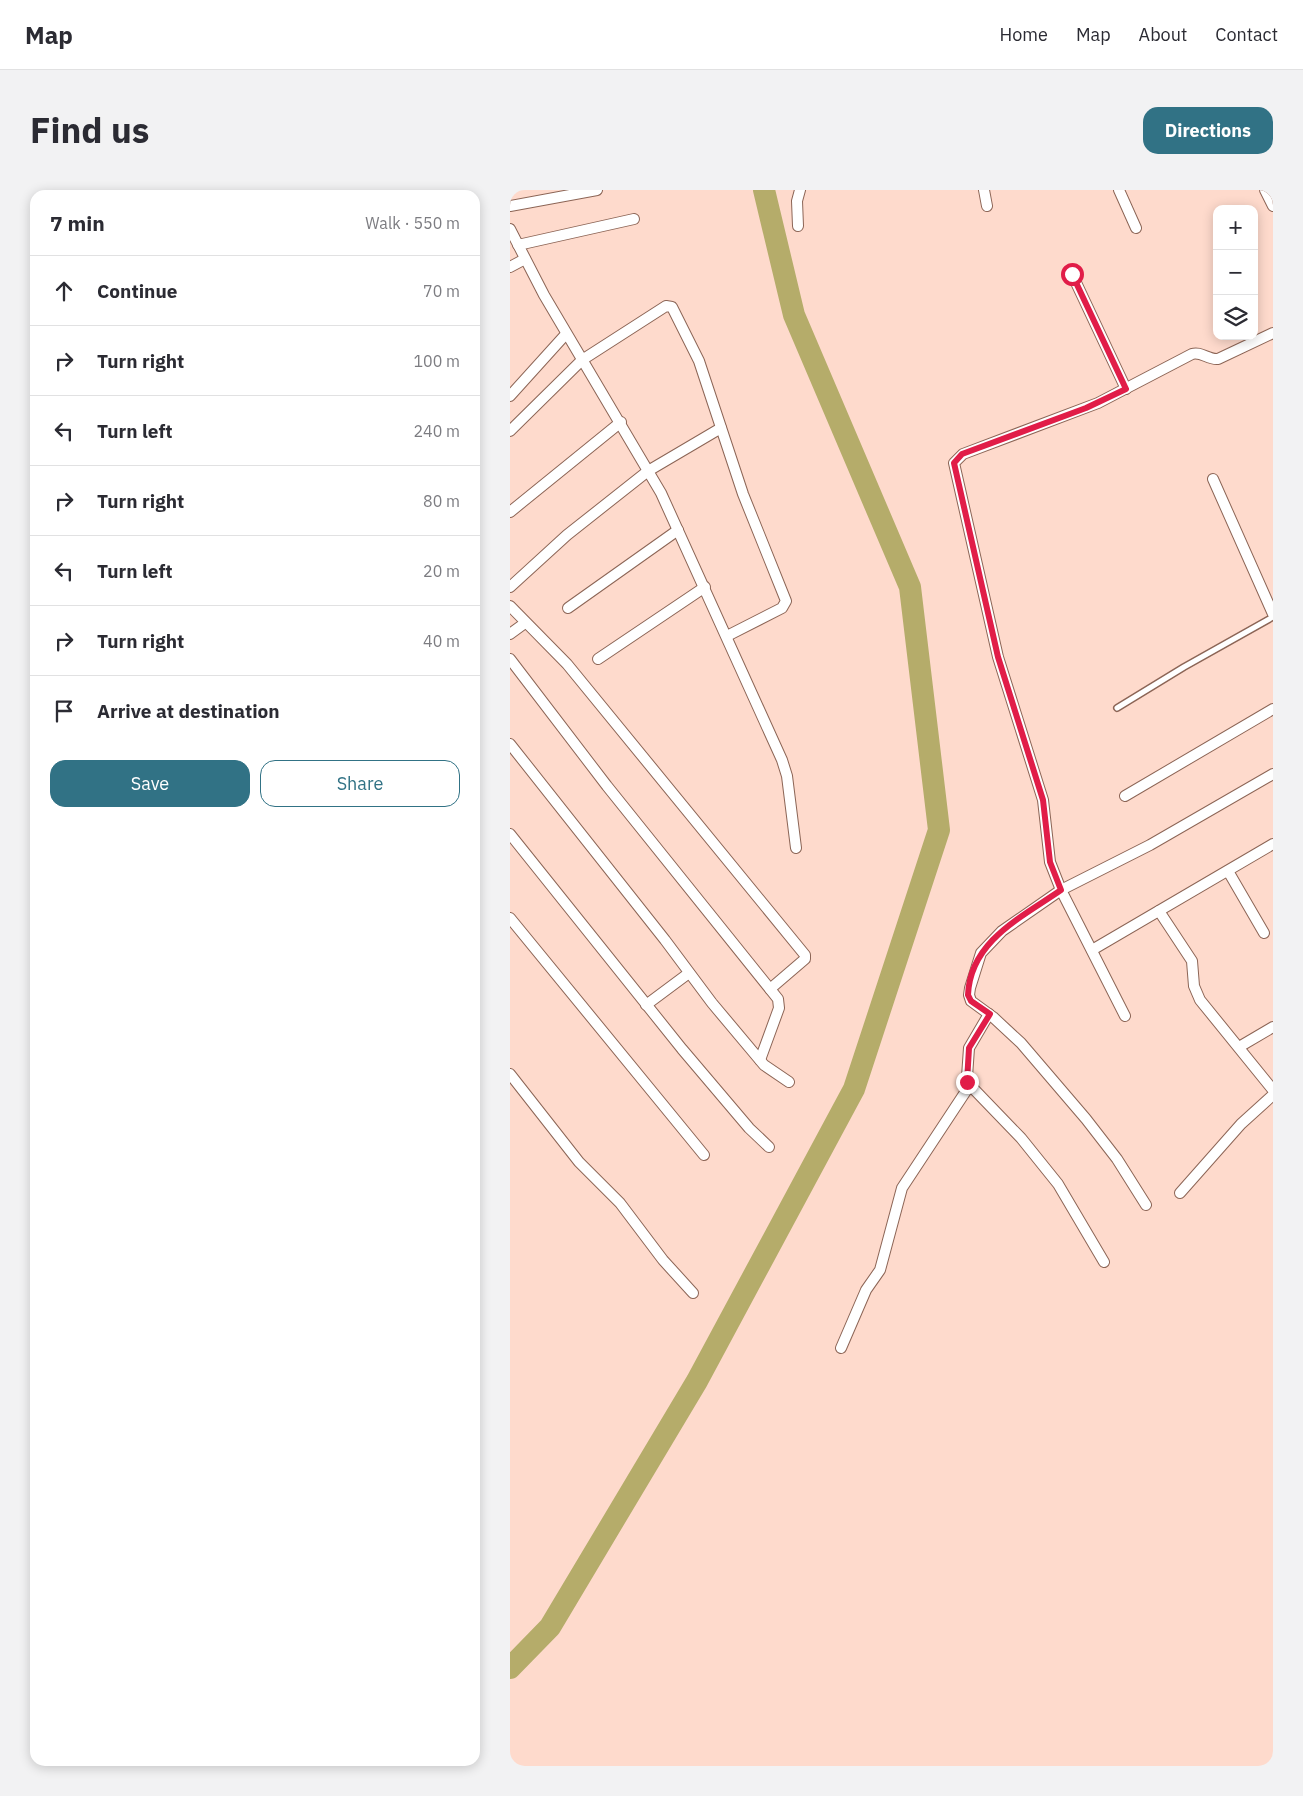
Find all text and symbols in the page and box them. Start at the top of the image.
text: Map [25,19,73,51]
text: Home [1000,23,1048,46]
text: Map [1076,23,1111,46]
text: About [1139,23,1187,46]
text: Contact [1215,23,1278,46]
text: Find us [30,107,149,153]
button: Directions [1143,107,1273,154]
map controls [1213,205,1258,340]
button: + [1213,205,1258,250]
text: 7 min [50,209,105,237]
text: Walk · 550 m [365,213,460,233]
button: − [1213,250,1258,295]
route start [1061,263,1084,286]
icon: ahead [50,277,78,305]
text: Continue [97,279,177,303]
text: 70 m [423,281,460,301]
button: layers [1213,295,1258,340]
icon: right [50,347,78,375]
text: Turn right [97,349,184,373]
text: 100 m [413,351,460,371]
icon: left [50,417,78,445]
text: Turn left [97,419,173,443]
text: 240 m [413,421,460,441]
icon: right [50,487,78,515]
text: Turn right [97,489,184,513]
text: 80 m [423,491,460,511]
icon: left [50,557,78,585]
text: Turn left [97,559,173,583]
text: 20 m [423,561,460,581]
icon: right [50,627,78,655]
text: Turn right [97,629,184,653]
text: 40 m [423,631,460,651]
icon: arrive [50,697,78,725]
text: Arrive at destination [97,699,280,723]
button: Save [50,760,250,807]
button: Share [260,760,460,807]
route end [956,1071,979,1094]

